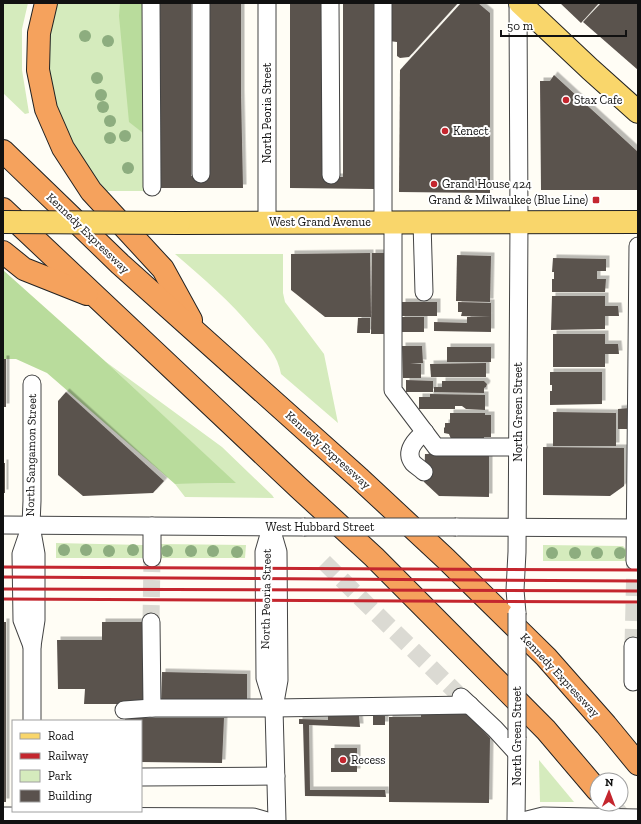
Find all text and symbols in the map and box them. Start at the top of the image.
scale bar [501,12,626,38]
text: 50 m [507,19,534,33]
street label: North Peoria Street [260,62,274,163]
place label: Stax Cafe [574,93,623,107]
marker: Stax Cafe [561,95,571,105]
place label: Kenect [453,124,489,138]
marker: Kenect [440,126,450,136]
place label: Grand House 424 [442,177,532,191]
marker: Grand House 424 [429,179,439,189]
street label: Kennedy Expressway [44,190,133,277]
place label: Grand & Milwaukee (Blue Line) [428,193,588,207]
marker: Grand & Milwaukee (Blue Line) [591,195,601,205]
street label: West Grand Avenue [269,215,371,229]
street label: North Green Street [511,362,525,462]
street label: North Sangamon Street [23,393,39,516]
street label: Kennedy Expressway [283,408,374,492]
street label: West Hubbard Street [266,520,375,534]
street label: North Peoria Street [258,548,274,649]
street label: Kennedy Expressway [518,630,603,720]
street label: North Green Street [510,686,524,786]
legend [12,720,142,812]
text: Road [48,729,74,743]
text: Railway [48,749,89,763]
place label: Recess [351,753,386,767]
marker: Recess [338,755,348,765]
text: Park [48,769,73,783]
north arrow [589,772,629,812]
text: N [605,776,614,789]
text: Building [48,789,92,803]

